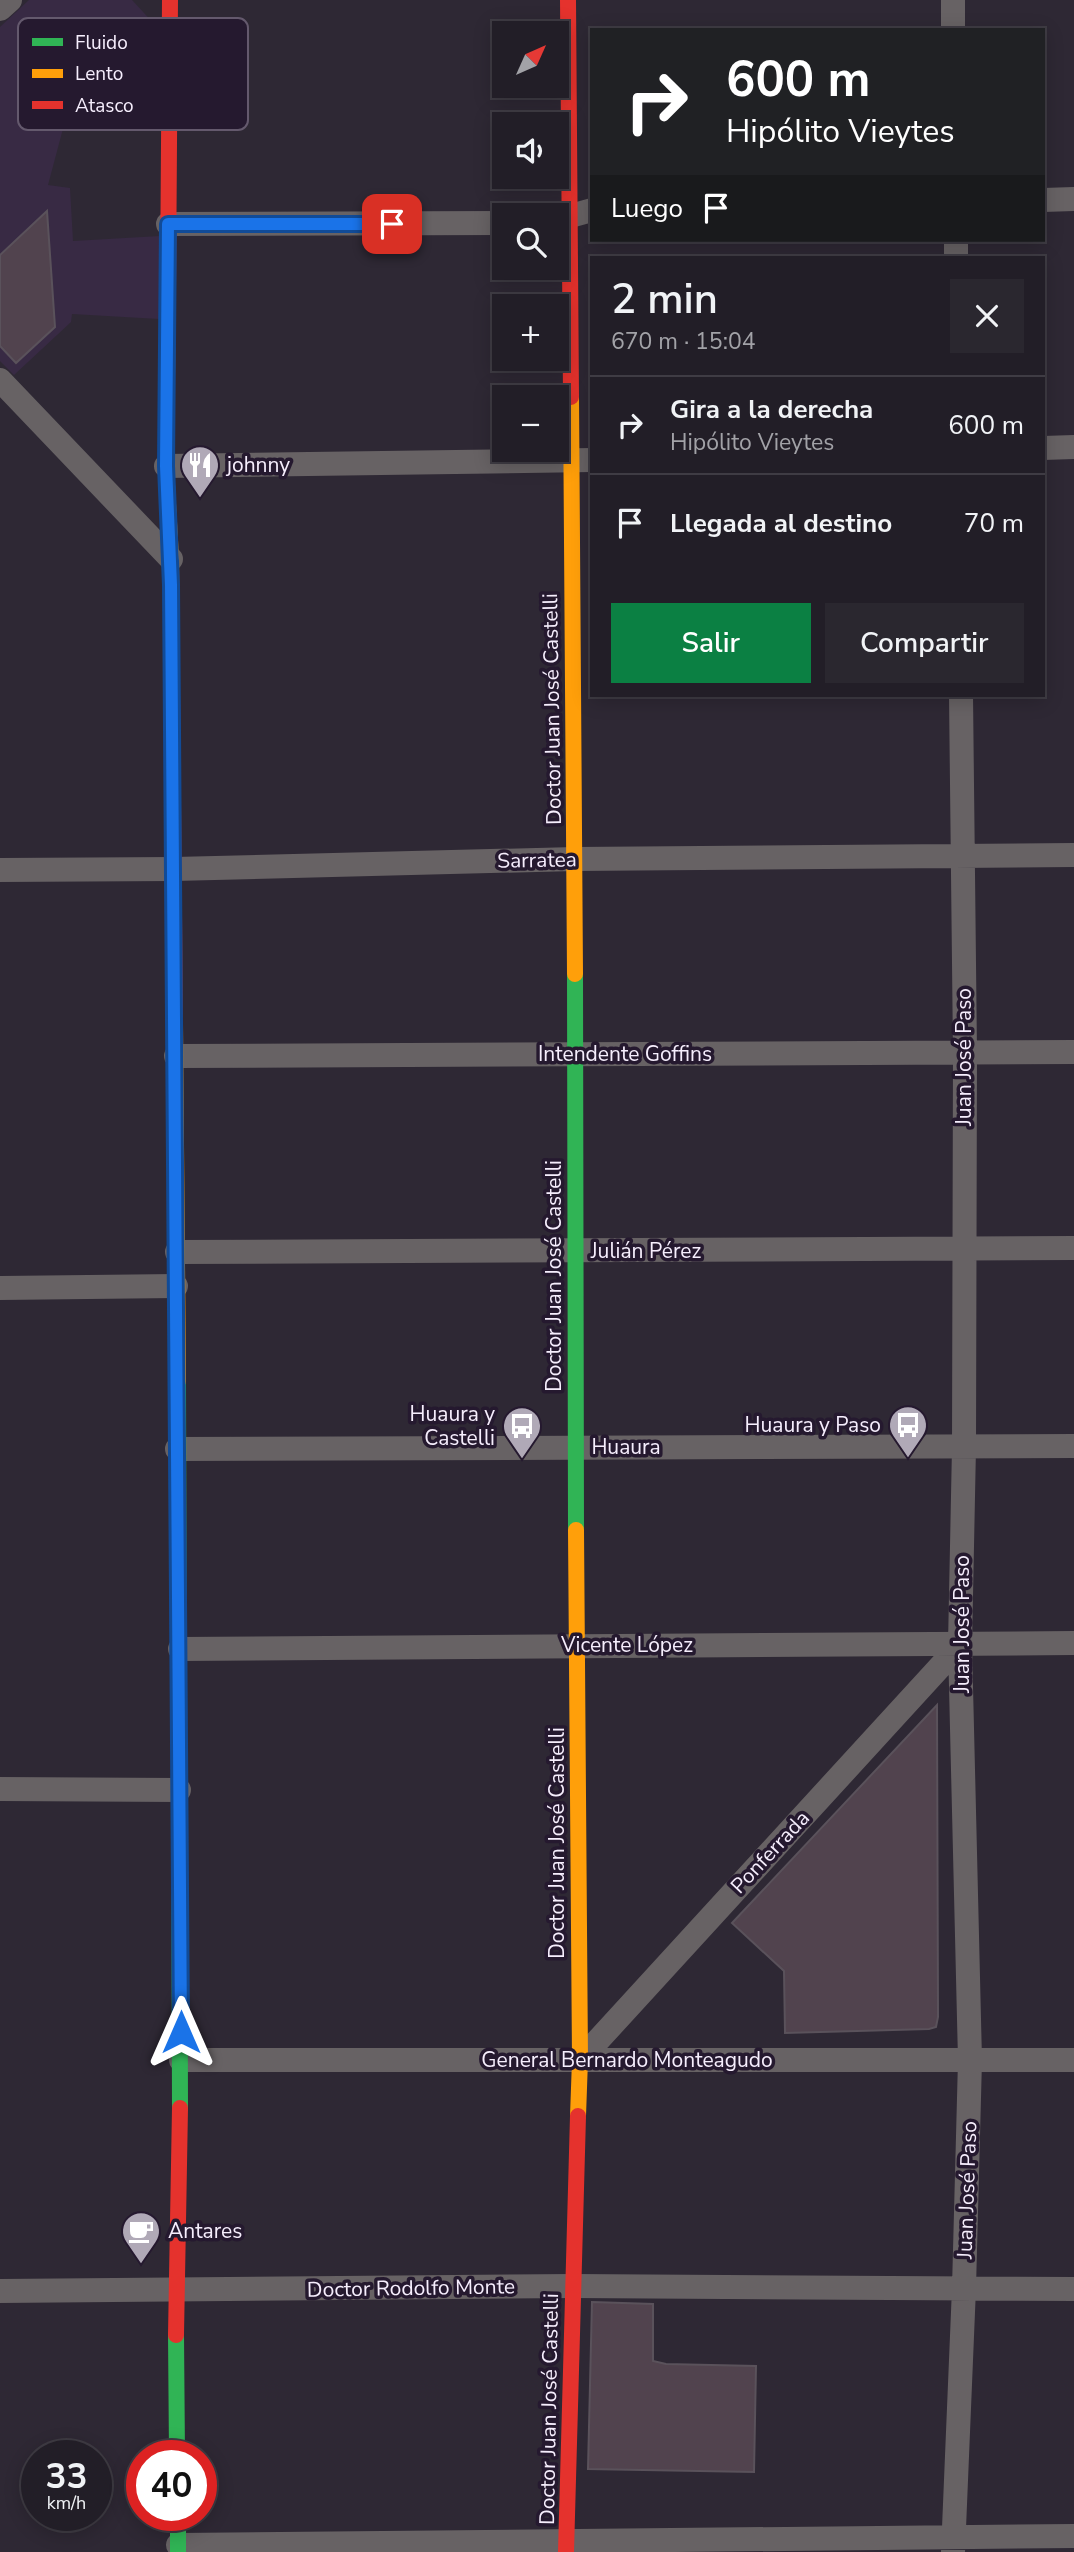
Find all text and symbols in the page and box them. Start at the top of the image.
legend [18,18,248,130]
north arrow [492,21,569,98]
map controls [492,21,569,462]
text: Fluido [75,30,128,56]
text: 600 m [726,46,870,113]
icon: right [611,56,702,147]
text: Lento [75,61,123,87]
text: Atasco [75,93,134,119]
text: Hipólito Vieytes [726,110,955,153]
button: sound [492,112,569,189]
icon: arrive [697,189,735,227]
text: Luego [611,191,683,226]
pin [362,194,422,254]
button: search [492,203,569,280]
icon: arrive [373,205,411,243]
text: 2 min [611,271,718,328]
button: close [950,279,1024,353]
button: + [492,294,569,371]
text: 670 m · 15:04 [611,326,756,357]
button: − [492,385,569,462]
text: Gira a la derecha [670,392,873,427]
icon: right [611,406,649,444]
text: 600 m [948,408,1024,443]
text: Hipólito Vieytes [670,427,834,458]
restaurant icon: johnny [179,444,221,499]
place label: johnny [225,451,290,479]
icon: arrive [611,504,649,542]
text: Llegada al destino [670,506,892,541]
text: 70 m [964,506,1024,541]
street label: Doctor Juan José Castelli [536,593,568,825]
button: Salir [611,603,811,683]
button: Compartir [825,603,1024,683]
street label: Sarratea [497,845,577,875]
street label: Juan José Paso [950,988,978,1127]
street label: Intendente Goffins [538,1040,712,1068]
street label: Doctor Juan José Castelli [540,1160,568,1392]
street label: Julián Pérez [590,1237,701,1265]
place label: Huaura y Castelli [410,1400,495,1452]
bus stop icon: Huaura y Paso [887,1404,929,1459]
bus stop icon: Huaura y Castelli [501,1405,543,1460]
place label: Huaura y Paso [745,1411,881,1439]
street label: Huaura [591,1433,661,1461]
street label: Juan José Paso [948,1555,976,1694]
street label: Vicente López [560,1631,693,1659]
street label: Doctor Juan José Castelli [543,1727,571,1959]
street label: Ponferrada [724,1805,816,1899]
position arrow [144,1995,218,2069]
street label: General Bernardo Monteagudo [481,2046,773,2074]
street label: Juan José Paso [951,2121,983,2260]
cafe icon: Antares [120,2210,162,2265]
place label: Antares [168,2217,242,2245]
street label: Doctor Rodolfo Monte [307,2272,515,2304]
street label: Doctor Juan José Castelli [533,2293,565,2525]
speed limit sign: 40 [126,2440,217,2531]
text: 33 [45,2453,88,2500]
text: km/h [47,2491,86,2515]

